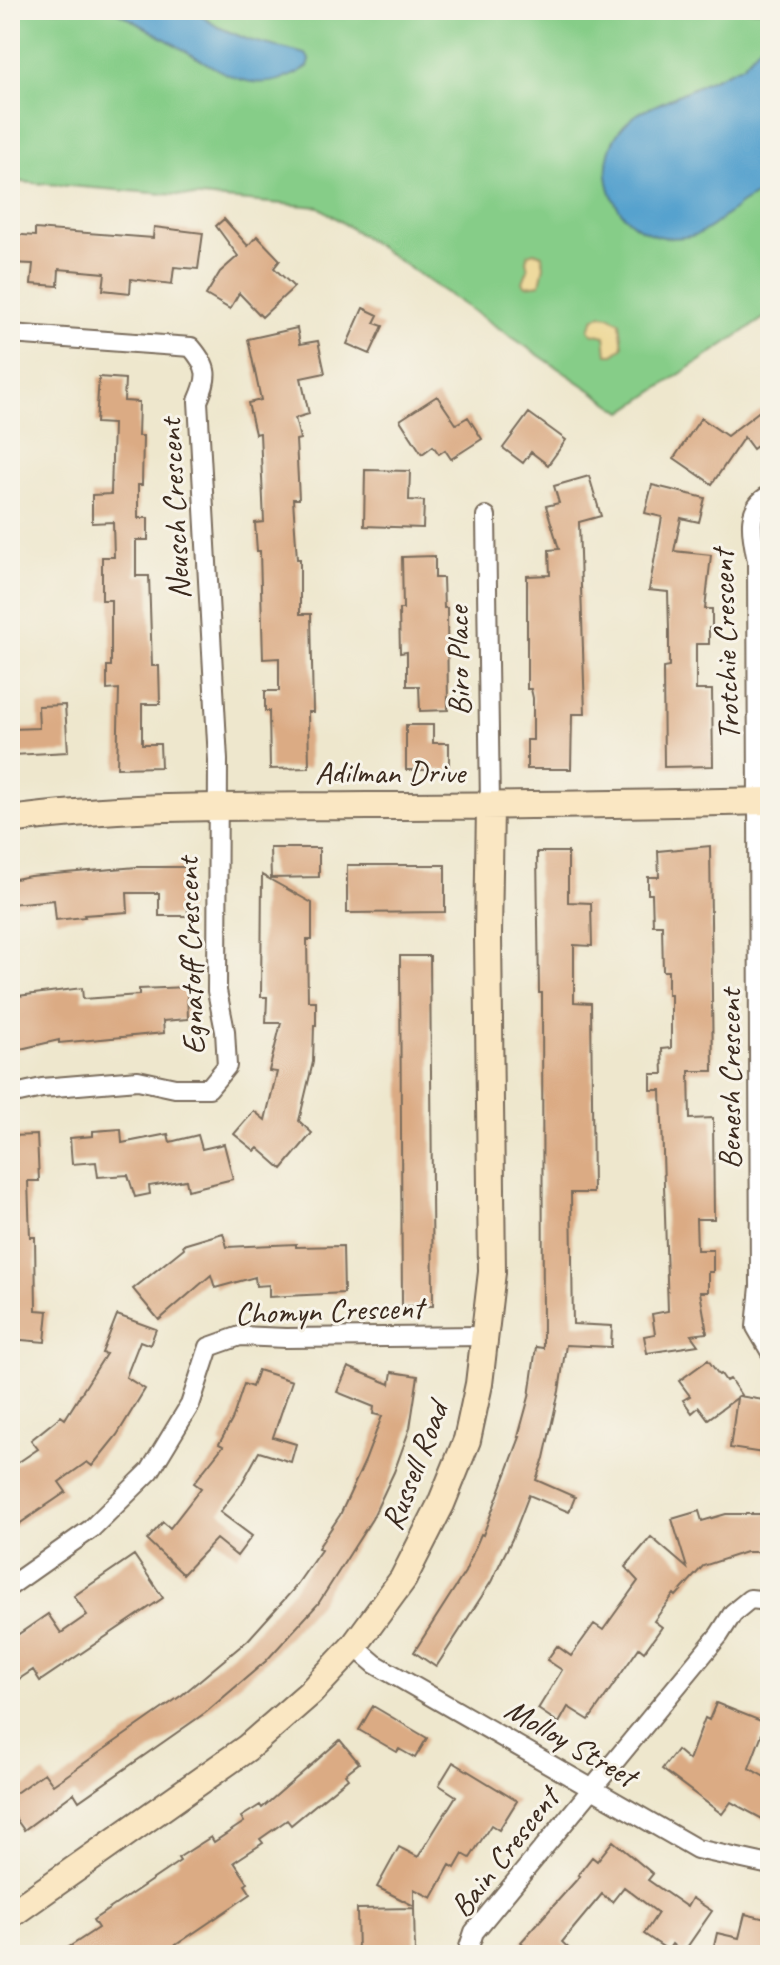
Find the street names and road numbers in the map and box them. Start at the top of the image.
street label: Neusch Crescent [149,414,200,601]
street label: Trotchie Crescent [702,544,749,741]
street label: Biro Place [437,603,480,716]
street label: Adilman Drive [315,752,468,793]
street label: Egnatoff Crescent [166,853,214,1055]
street label: Benesh Crescent [709,985,750,1169]
street label: Chomyn Crescent [234,1287,428,1334]
street label: Russell Road [371,1391,459,1536]
street label: Molloy Street [498,1688,648,1799]
street label: Bain Crescent [441,1776,571,1926]

